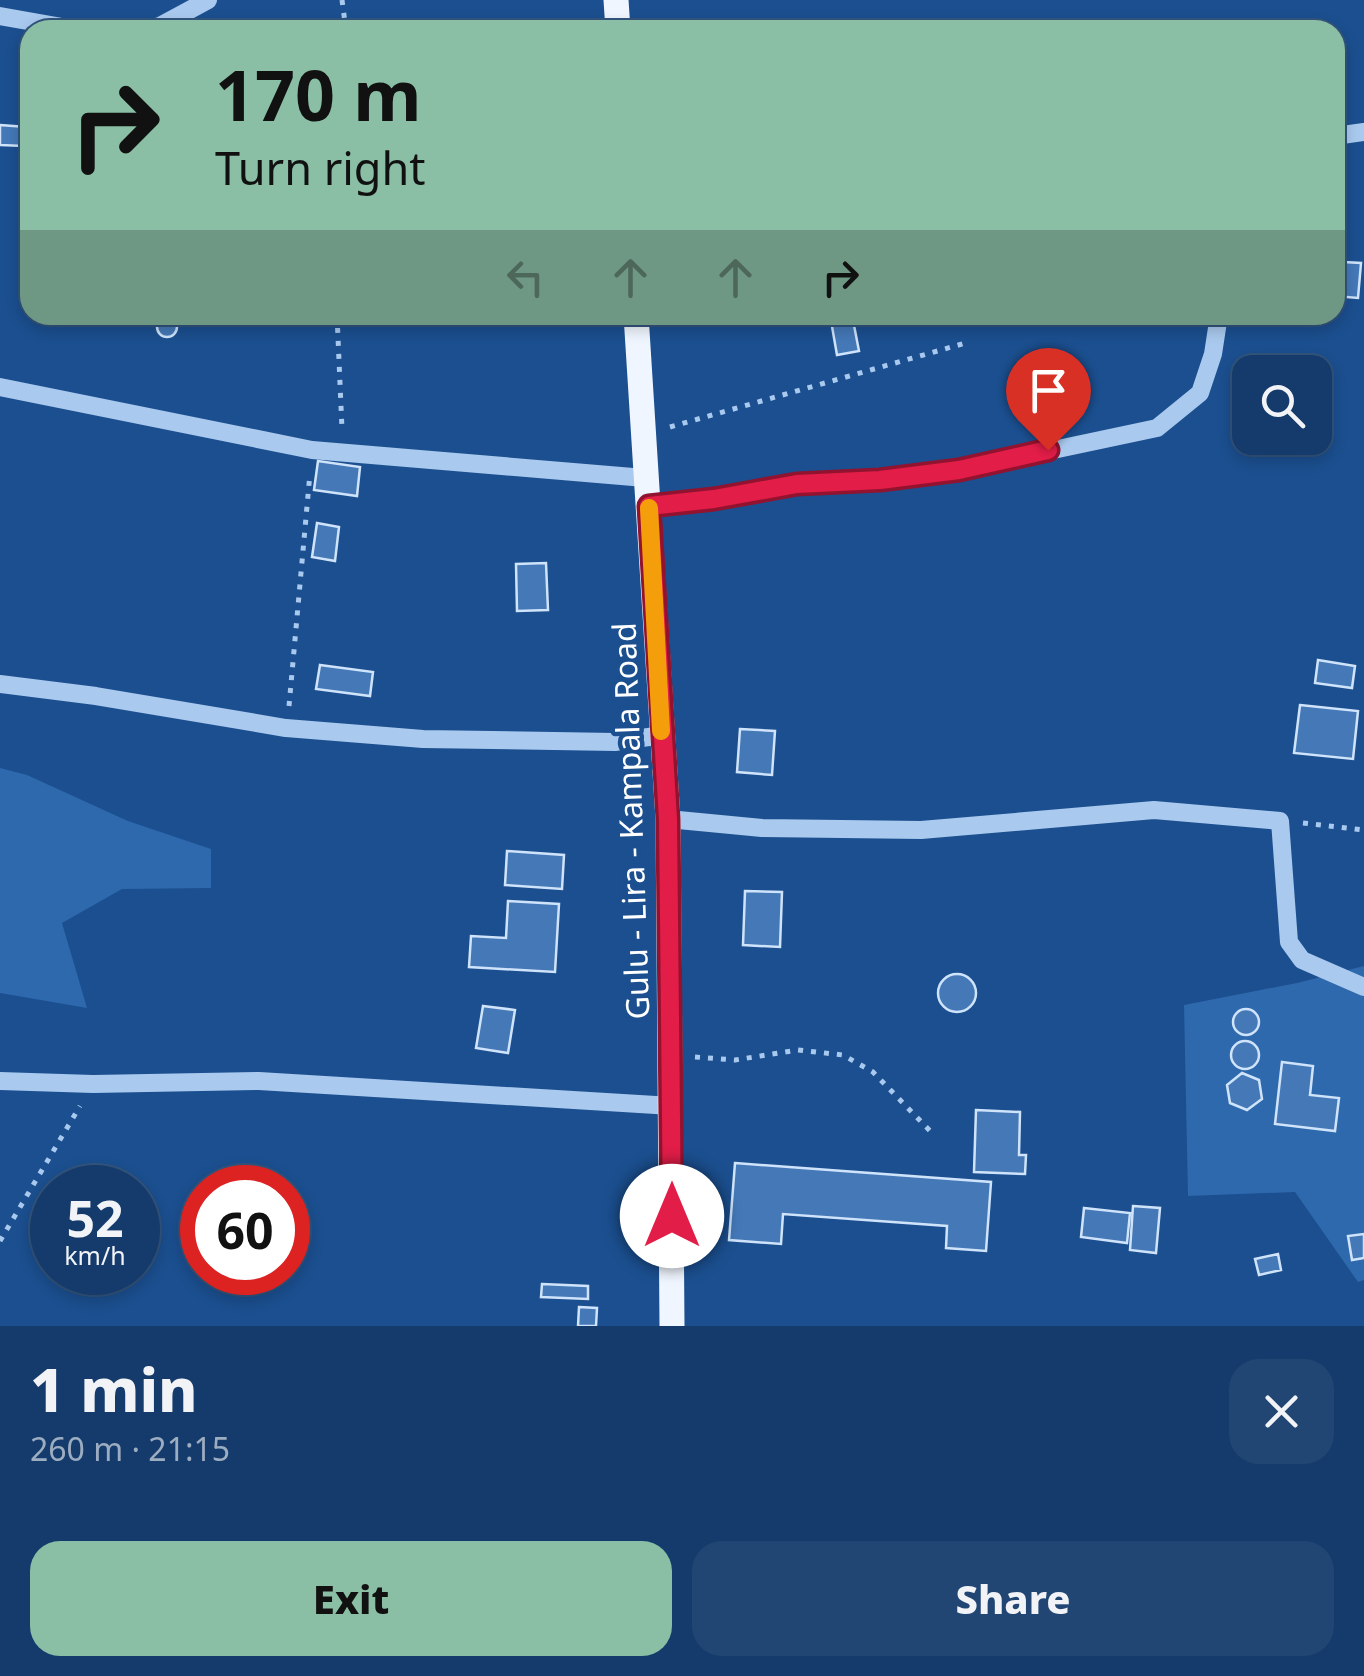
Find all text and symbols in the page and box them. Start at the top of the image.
text: 170 m [215,46,422,142]
icon: right [50,60,180,190]
text: Turn right [215,137,426,198]
icon: left [498,250,553,305]
icon: ahead [603,250,658,305]
icon: ahead [708,250,763,305]
icon: right [813,250,868,305]
pin [1006,348,1091,451]
map controls [1232,355,1332,455]
button: search [1232,355,1332,455]
icon: arrive [1021,363,1076,418]
street label: Gulu - Lira - Kampala Road [602,622,658,1020]
position arrow [620,1164,724,1268]
speed limit sign: 60 [180,1165,310,1295]
text: 52 [66,1184,124,1252]
text: km/h [64,1238,126,1272]
text: 1 min [30,1348,198,1430]
button: close [1229,1359,1334,1464]
text: 260 m · 21:15 [30,1427,230,1470]
button: Exit [30,1541,672,1656]
button: Share [692,1541,1334,1656]

